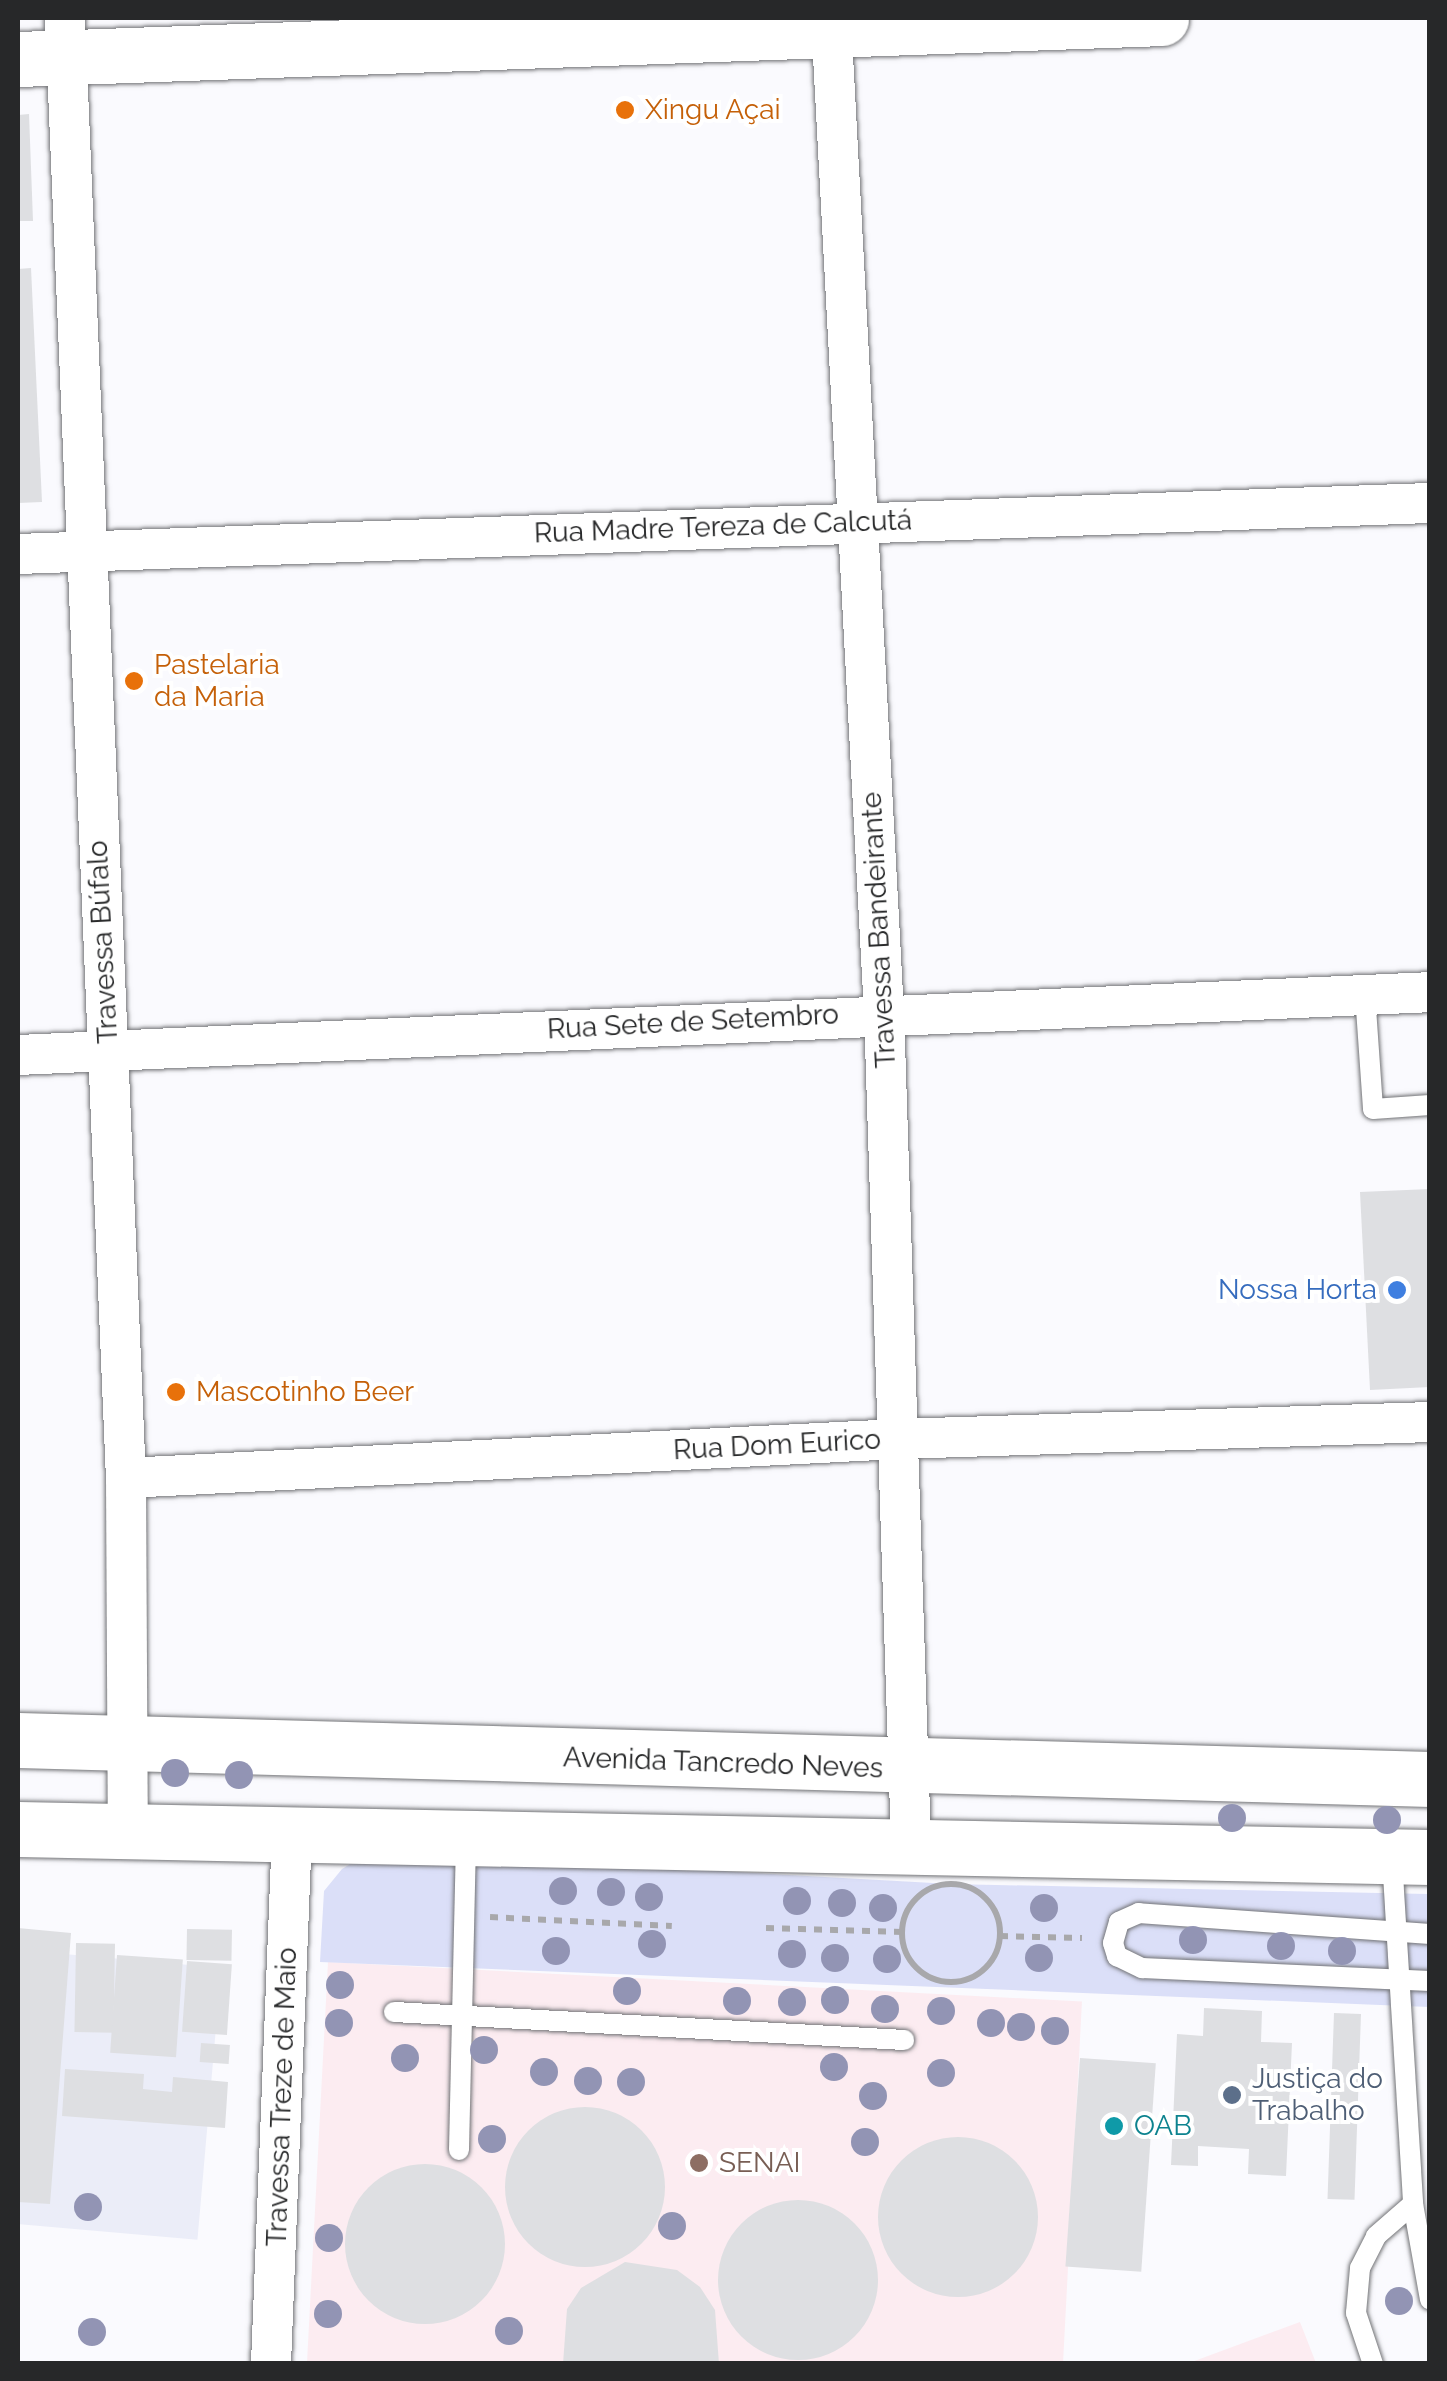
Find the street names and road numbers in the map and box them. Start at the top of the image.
street label: Rua Madre Tereza de Calcutá [533,504,913,550]
street label: Travessa Bandeirante [855,791,903,1069]
street label: Travessa Búfalo [81,840,125,1044]
street label: Rua Sete de Setembro [546,998,840,1046]
street label: Rua Dom Eurico [672,1423,882,1467]
street label: Avenida Tancredo Neves [562,1741,884,1785]
street label: Travessa Treze de Maio [260,1946,304,2248]

